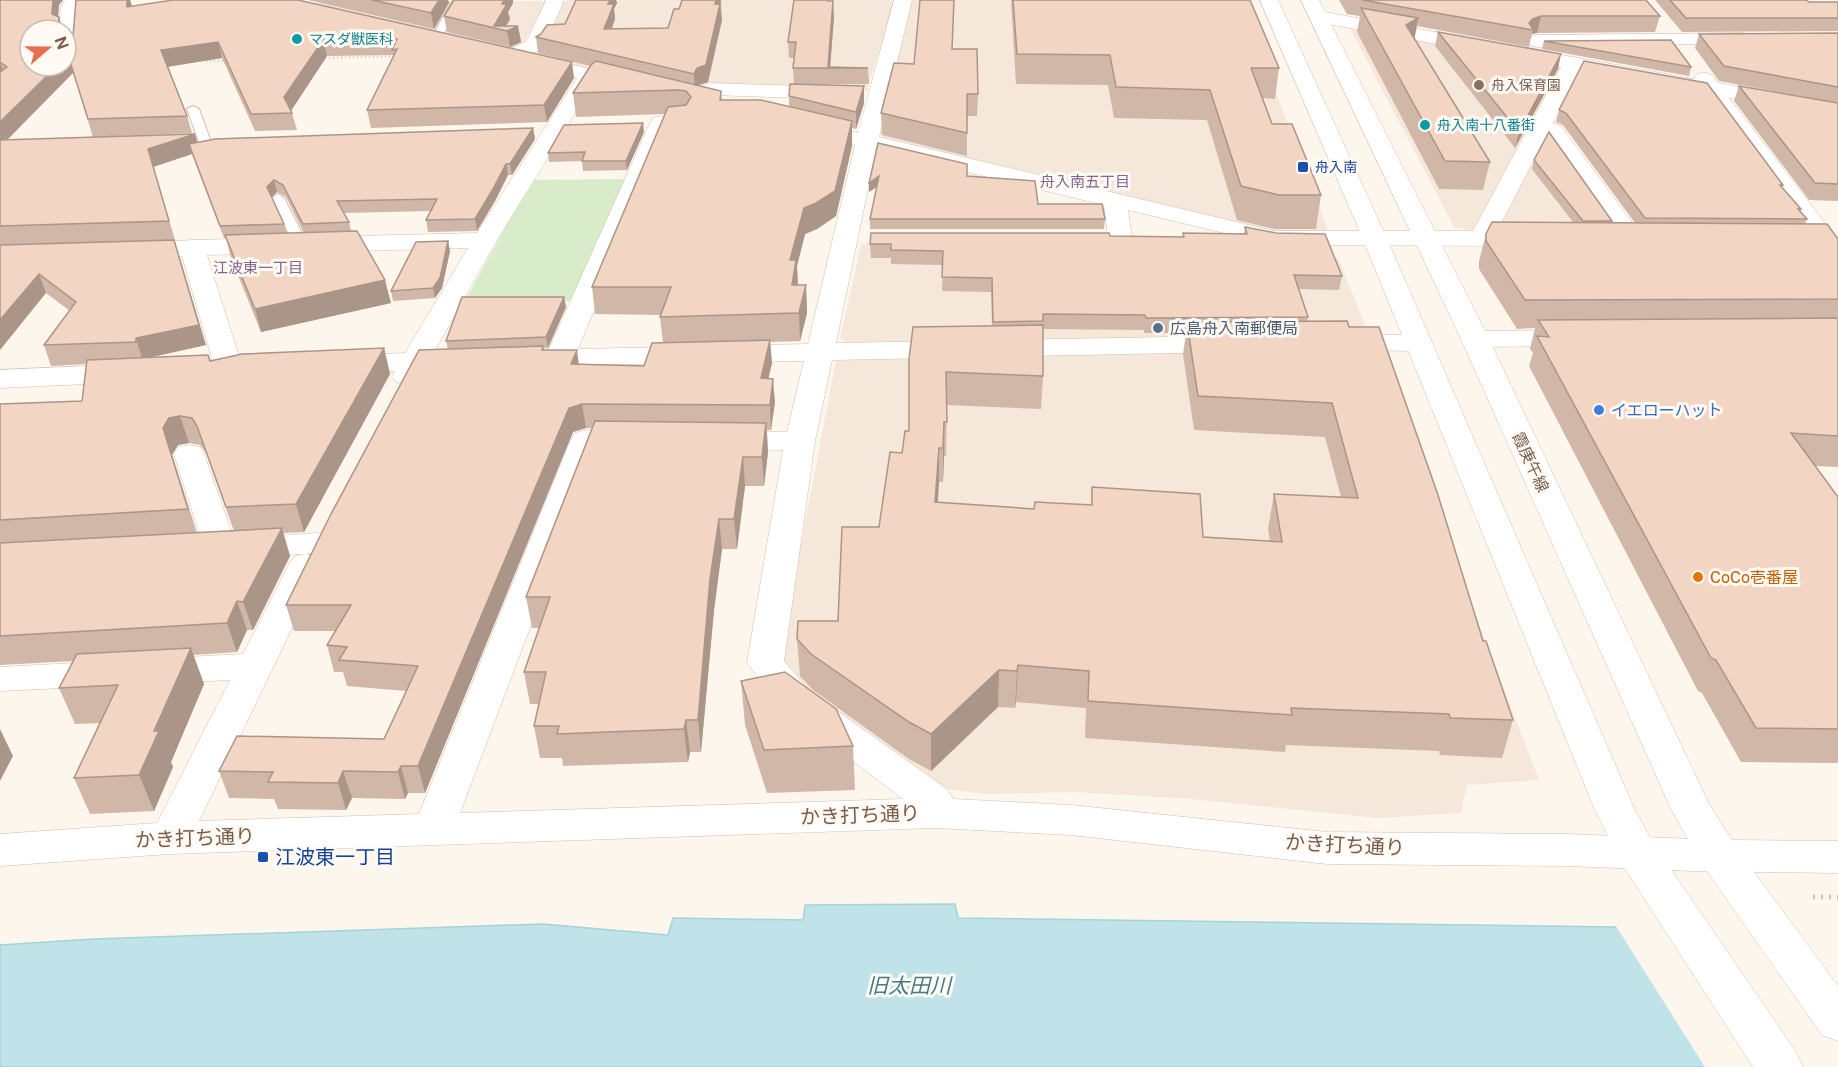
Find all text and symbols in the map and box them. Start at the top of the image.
north arrow [18,18,78,78]
place label: マスダ獣医科 [309,31,393,47]
marker: マスダ獣医科 [290,32,304,46]
text: N [51,34,73,52]
place label: 舟入保育園 [1491,77,1561,93]
marker: 舟入保育園 [1472,78,1486,92]
place label: 舟入南十八番街 [1437,117,1535,133]
marker: 舟入南十八番街 [1418,118,1432,132]
place label: 舟入南 [1315,159,1357,175]
marker: 舟入南 [1296,160,1310,174]
district label: 舟入南五丁目 [1040,173,1130,190]
district label: 江波東一丁目 [213,259,303,276]
place label: 広島舟入南郵便局 [1170,319,1298,338]
marker: 広島舟入南郵便局 [1151,321,1165,335]
place label: イエローハット [1611,401,1723,420]
marker: イエローハット [1592,403,1606,417]
street label: 霞庚午線 [1508,429,1553,495]
place label: CoCo壱番屋 [1710,568,1798,587]
marker: CoCo壱番屋 [1691,570,1705,584]
street label: かき打ち通り [800,801,920,829]
street label: かき打ち通り [135,824,255,852]
street label: かき打ち通り [1284,830,1406,860]
place label: 江波東一丁目 [275,845,395,869]
marker: 江波東一丁目 [256,850,270,864]
water label: 旧太田川 [867,973,953,998]

